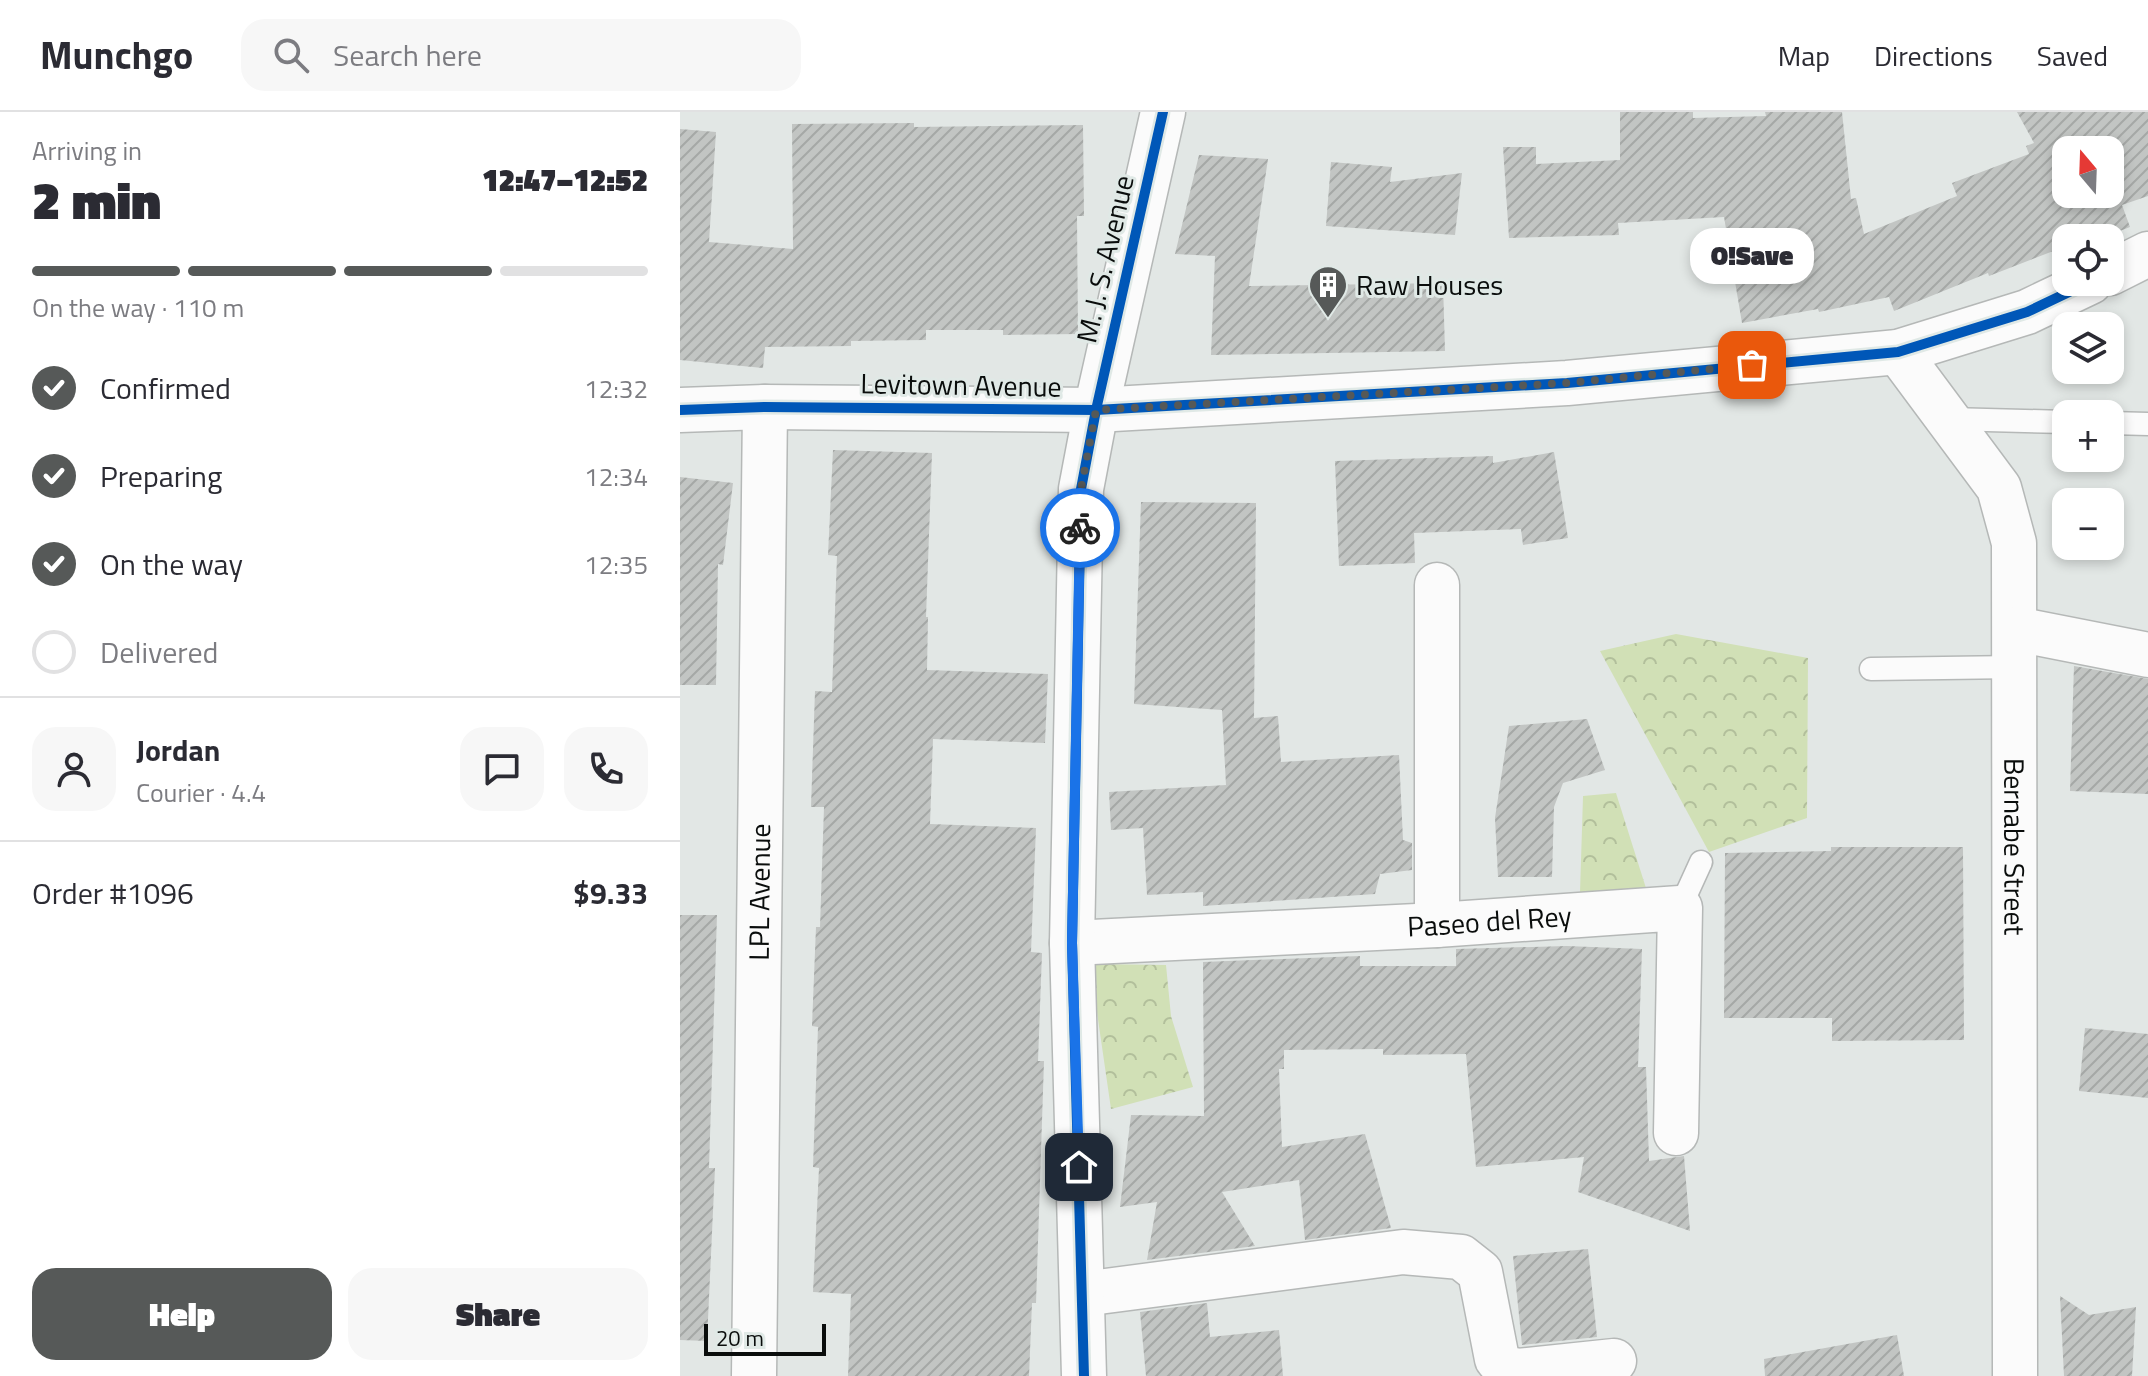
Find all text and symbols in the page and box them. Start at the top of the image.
search box [241,19,801,91]
text: Munchgo [40,26,193,84]
text: Search here [333,32,482,78]
icon: search [269,33,313,77]
text: Map [1778,34,1830,77]
text: Directions [1874,34,1993,77]
text: Saved [2037,34,2108,77]
text: Arriving in [32,131,142,170]
north arrow [2052,136,2124,208]
map controls [2052,136,2124,560]
text: 12:47–12:52 [482,157,648,203]
text: 2 min [32,160,161,239]
street label: M. J. S. Avenue [1064,171,1145,347]
button: locate [2052,224,2124,296]
callout: O!Save [1690,229,1814,285]
text: O!Save [1711,236,1793,275]
place label: Raw Houses [1356,263,1503,306]
building icon: Raw Houses [1307,264,1349,319]
text: On the way · 110 m [32,288,244,327]
button: layers [2052,312,2124,384]
pin [1718,331,1786,399]
icon: bag [1730,343,1774,387]
street label: Levitown Avenue [860,361,1062,408]
text: Confirmed [100,365,231,411]
icon: check [32,366,76,410]
text: 12:32 [584,369,648,408]
button: + [2052,400,2124,472]
text: Preparing [100,453,222,499]
icon: check [32,454,76,498]
text: 12:34 [584,457,648,496]
courier [1040,488,1120,568]
button: − [2052,488,2124,560]
icon: bike [1058,506,1102,550]
text: On the way [100,541,243,587]
icon: check [32,542,76,586]
text: 12:35 [584,545,648,584]
text: Delivered [100,629,218,675]
button: person [32,727,116,811]
text: Jordan [136,727,220,773]
button: chat [460,727,544,811]
button: phone [564,727,648,811]
street label: Bernabe Street [1993,758,2036,936]
text: Courier · 4.4 [136,773,266,812]
street label: LPL Avenue [737,823,781,961]
text: Order #1096 [32,870,194,916]
text: $9.33 [573,870,648,916]
street label: Paseo del Rey [1406,894,1573,947]
pin [1045,1133,1113,1201]
icon: home [1057,1145,1101,1189]
button: Help [32,1268,332,1360]
button: Share [348,1268,648,1360]
scale bar [704,1320,826,1356]
text: 20 m [716,1321,764,1355]

